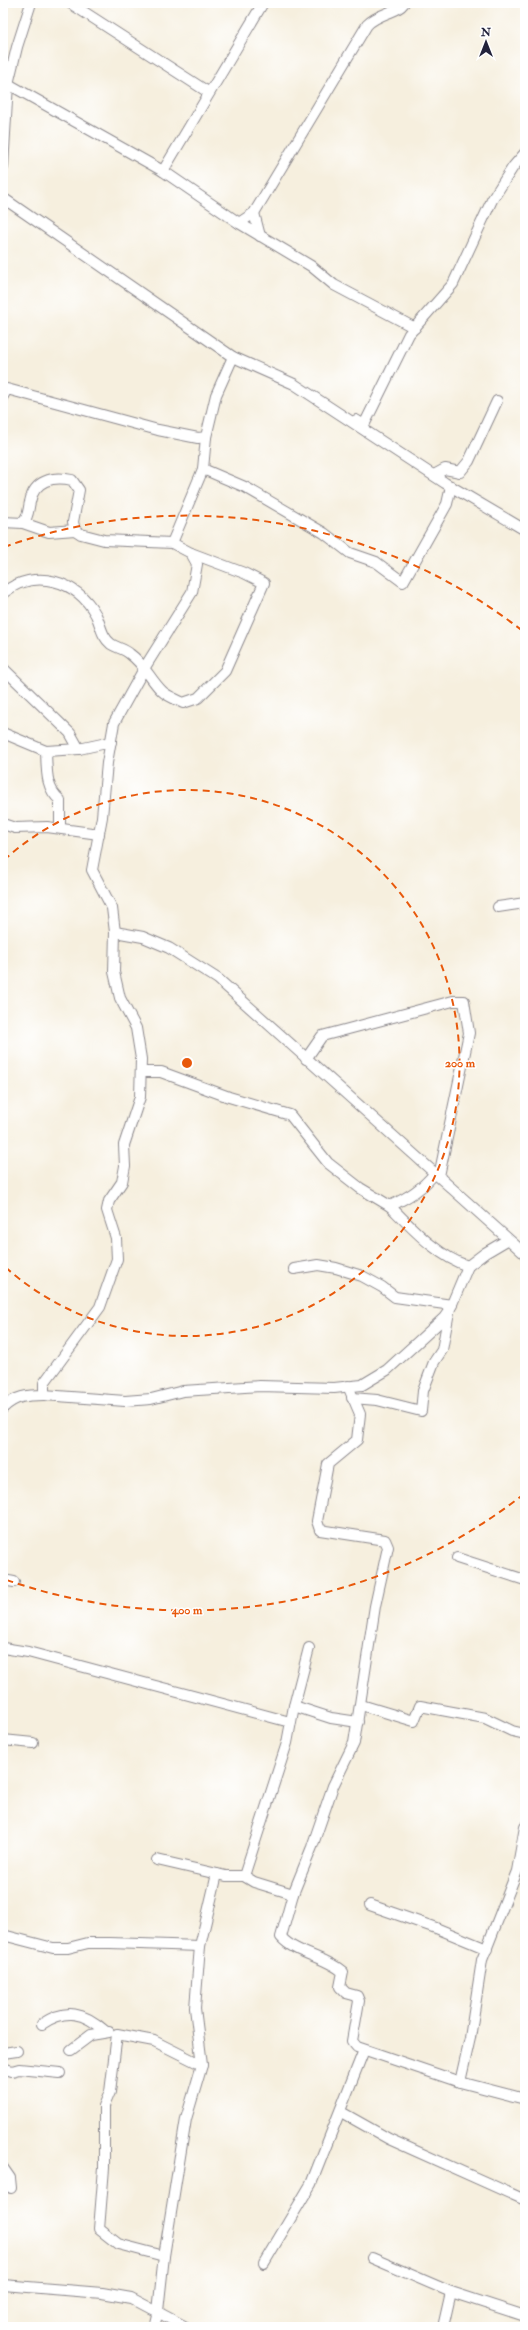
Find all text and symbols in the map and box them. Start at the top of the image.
north arrow [466,22,506,62]
text: N [480,26,492,39]
centre of rings [180,1056,194,1070]
text: 200 m [445,1056,476,1071]
text: 400 m [171,1603,203,1618]

